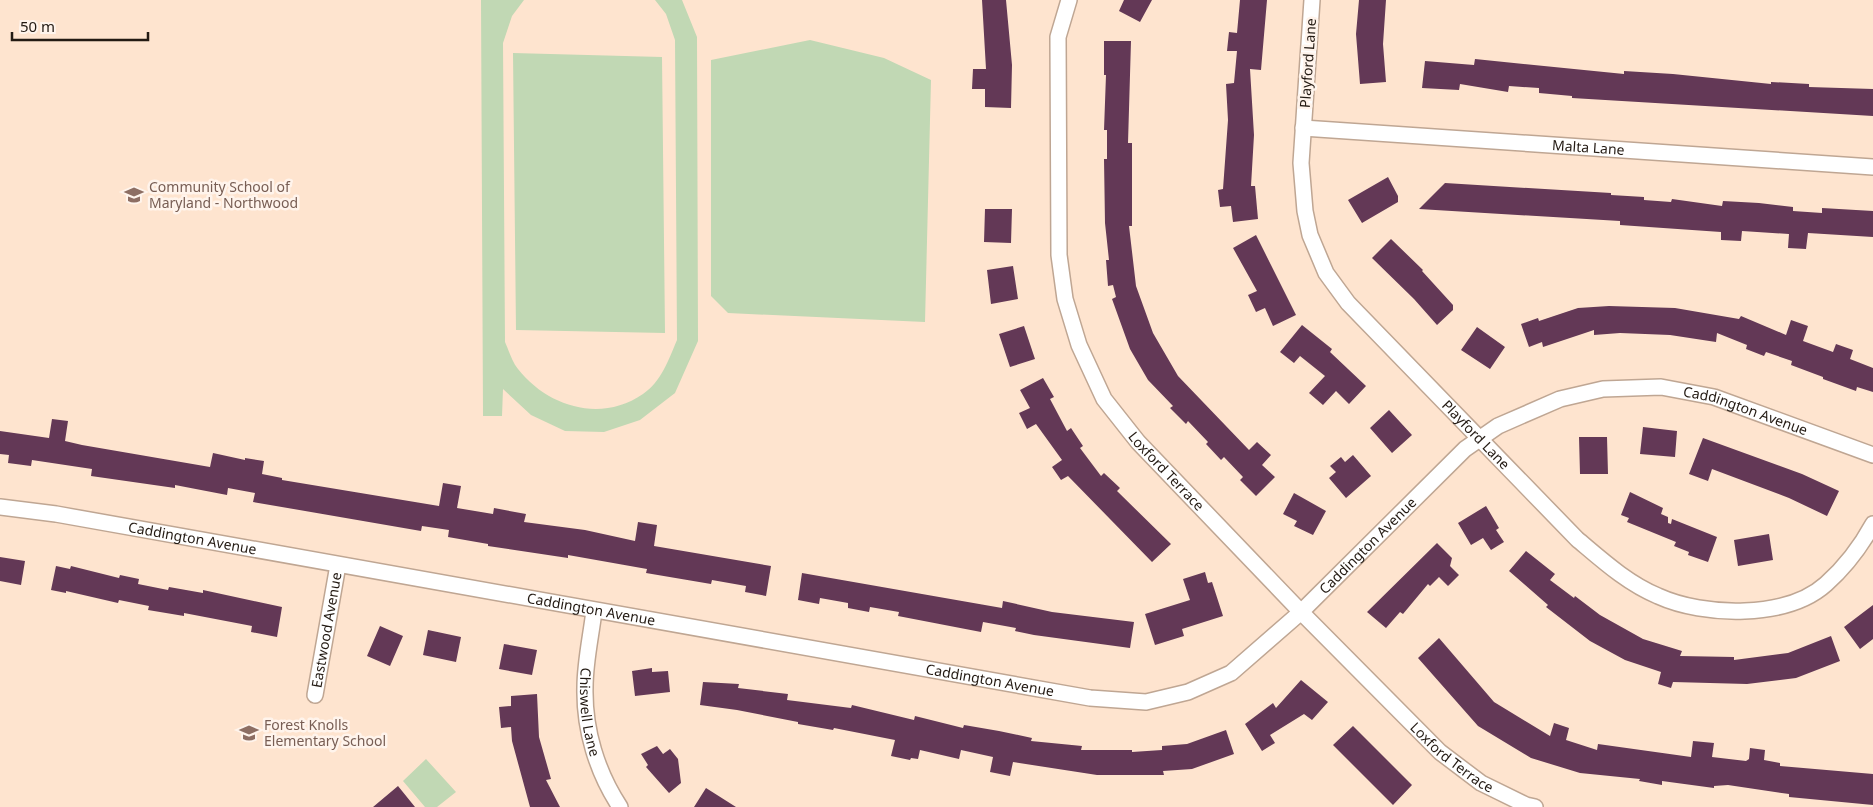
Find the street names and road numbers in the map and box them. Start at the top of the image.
street label: Playford Lane [1295,17,1320,108]
street label: Malta Lane [1552,135,1625,159]
street label: Caddington Avenue [1682,381,1810,439]
street label: Playford Lane [1438,395,1514,473]
street label: Loxford Terrace [1124,427,1209,515]
street label: Caddington Avenue [1315,493,1420,598]
street label: Caddington Avenue [127,517,258,559]
street label: Eastwood Avenue [306,571,346,689]
street label: Caddington Avenue [526,588,657,629]
street label: Caddington Avenue [924,659,1056,700]
street label: Chiswell Lane [576,667,605,759]
street label: Loxford Terrace [1406,718,1497,797]

